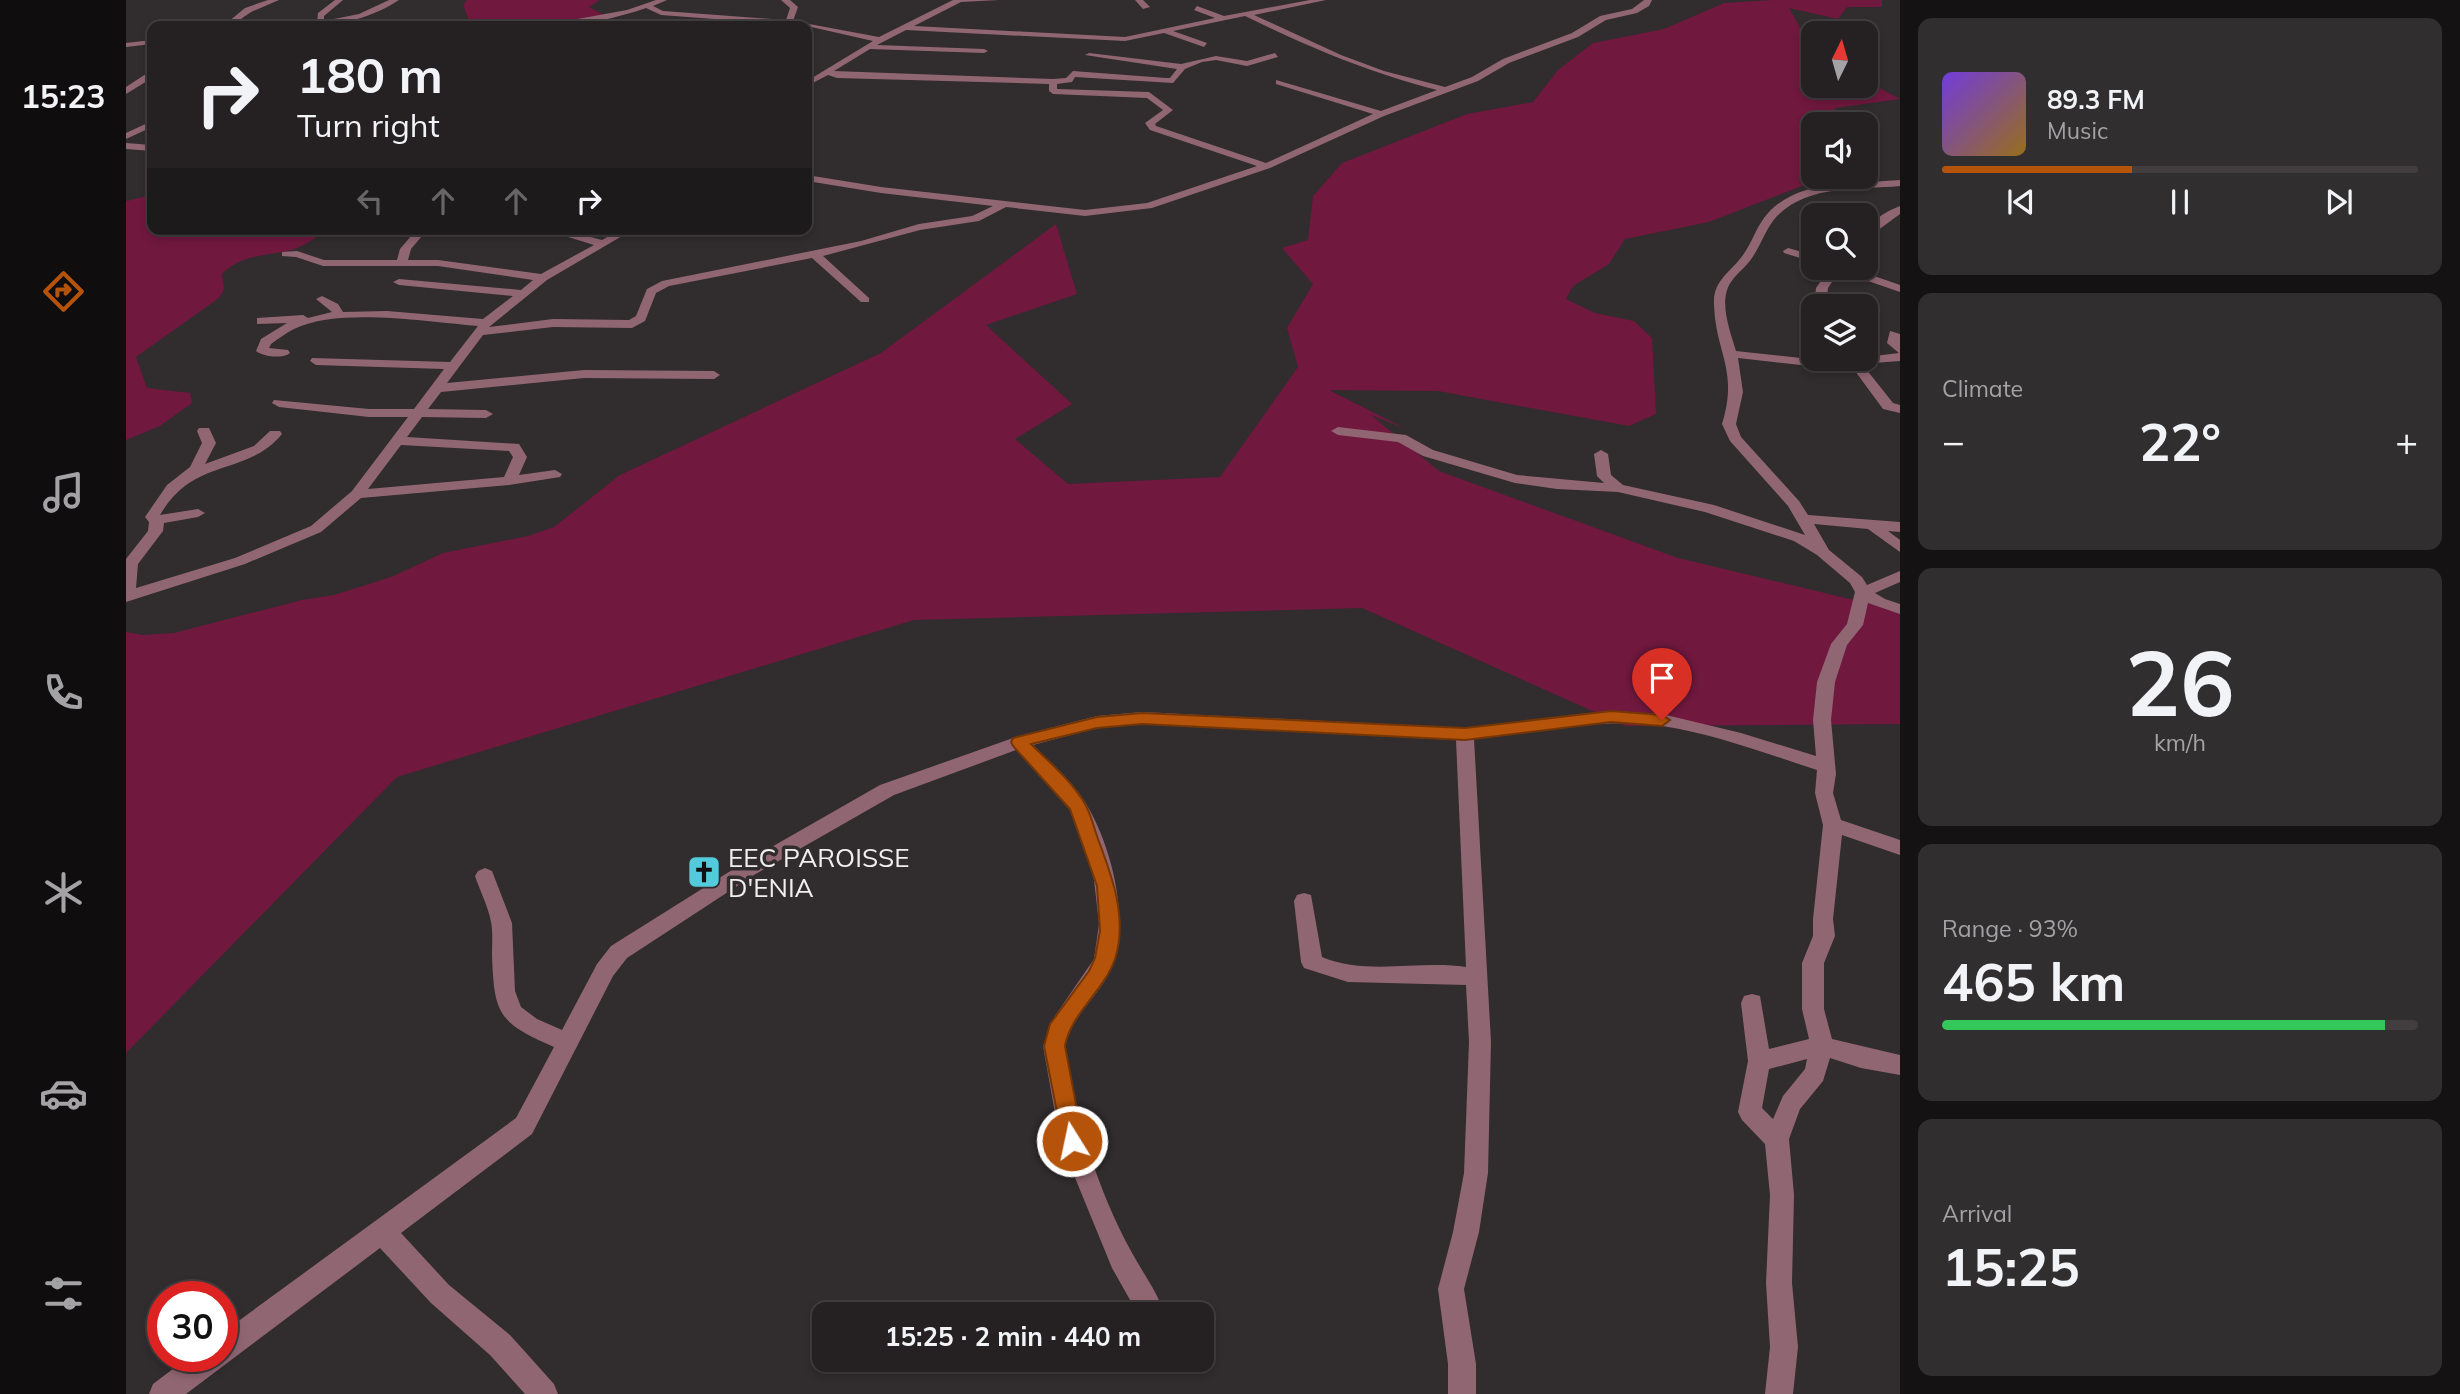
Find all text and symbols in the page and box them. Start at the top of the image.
north arrow [1801,21,1878,98]
map controls [1801,21,1878,371]
text: 180 m [297,44,443,105]
icon: right [182,49,273,140]
text: 15:23 [21,76,105,116]
text: 89.3 FM [2047,83,2145,116]
text: Turn right [297,105,440,145]
button: sound [1801,112,1878,189]
text: Music [2047,116,2108,145]
icon: left [351,182,389,220]
icon: ahead [424,182,462,220]
icon: ahead [497,182,535,220]
icon: right [570,182,608,220]
icon: previous [2002,183,2040,221]
icon: pause [2161,183,2199,221]
icon: next [2320,183,2358,221]
button: search [1801,203,1878,280]
icon: directions [39,267,88,316]
button: layers [1801,294,1878,371]
text: Climate [1942,374,2023,403]
text: 22° [2139,409,2221,474]
text: − [1942,417,1965,465]
text: + [2395,417,2418,465]
icon: music [39,468,88,517]
text: 26 [2125,625,2235,739]
pin [1632,648,1692,720]
icon: arrive [1643,659,1681,697]
icon: phone [39,668,88,717]
text: km/h [2154,728,2206,757]
place label: EEC PAROISSE D'ENIA [728,841,910,904]
church icon: EEC PAROISSE D'ENIA [685,853,723,891]
icon: climate [39,868,88,917]
text: Range · 93% [1942,914,2078,943]
text: 465 km [1942,949,2125,1014]
icon: car [39,1069,88,1118]
position arrow [1035,1104,1109,1178]
text: Arrival [1942,1199,2012,1228]
text: 15:25 [1942,1234,2080,1299]
icon: filters [39,1269,88,1318]
speed limit sign: 30 [147,1281,238,1372]
text: 15:25 · 2 min · 440 m [885,1320,1141,1353]

